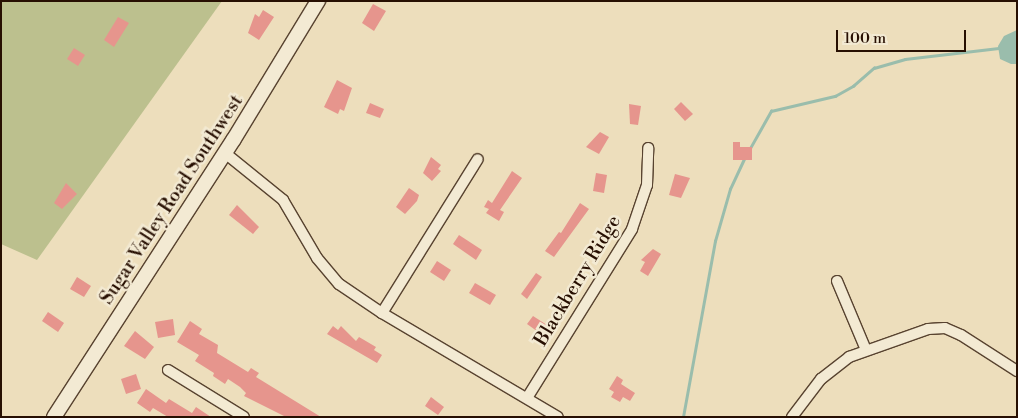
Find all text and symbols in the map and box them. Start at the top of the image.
scale bar [838,20,968,52]
text: 100 m [844,29,886,48]
street label: Sugar Valley Road Southwest [96,91,248,309]
street label: Blackberry Ridge [530,211,626,351]

